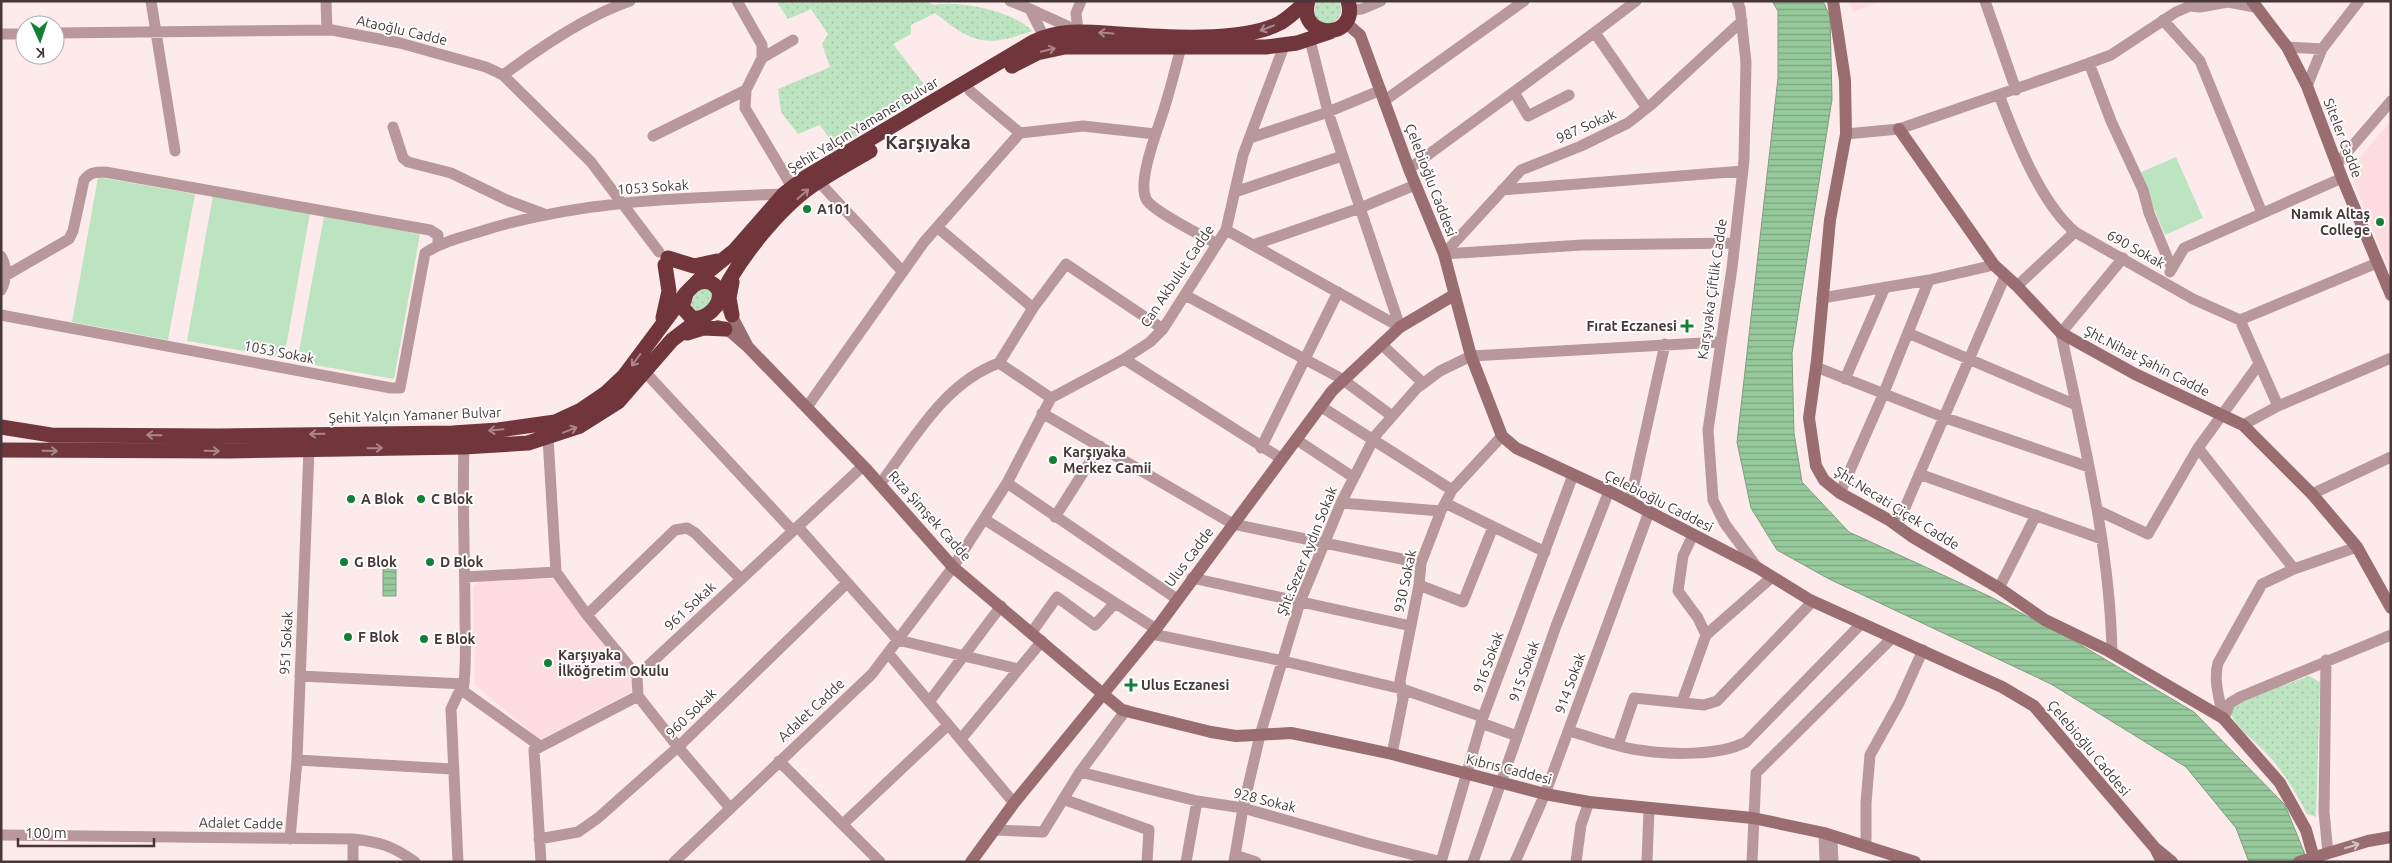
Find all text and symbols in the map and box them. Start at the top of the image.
street label: Ataoğlu Cadde [355,12,449,48]
north arrow [15,15,65,65]
one-way arrow [1260,24,1275,33]
one-way arrow [1098,29,1114,38]
text: K [35,45,46,61]
one-way arrow [1039,45,1055,54]
street label: Şehit Yalçın Yamaner Bulvar [785,73,942,176]
street label: Siteler Cadde [2321,96,2365,180]
street label: 987 Sokak [1554,106,1618,146]
street label: Çelebioğlu Caddesi [1402,121,1460,239]
district label: Karşıyaka [885,131,971,153]
street label: 1053 Sokak [617,177,689,197]
one-way arrow [796,188,809,200]
place label: A101 [817,201,851,217]
marker: A101 [801,203,813,215]
place label: Namık Altaş College [2291,206,2370,238]
marker: Namık Altaş College [2374,216,2386,228]
street label: Karşıyaka Çiftlik Cadde [1694,218,1730,360]
street label: Can Akbulut Cadde [1137,222,1217,330]
street label: 690 Sokak [2104,227,2168,271]
place label: Fırat Eczanesi [1587,318,1677,334]
marker: Fırat Eczanesi [1681,320,1693,332]
street label: Şht.Nihat Şahin Cadde [2082,322,2212,400]
street label: 1053 Sokak [242,337,316,367]
one-way arrow [631,353,641,367]
street label: Şehit Yalçın Yamaner Bulvar [328,404,502,426]
one-way arrow [489,425,505,434]
one-way arrow [562,425,577,434]
one-way arrow [309,430,325,439]
one-way arrow [146,431,162,440]
one-way arrow [366,443,383,453]
place label: Karşıyaka Merkez Camii [1063,444,1152,476]
one-way arrow [204,446,220,456]
one-way arrow [42,447,58,456]
marker: Karşıyaka Merkez Camii [1047,454,1059,466]
street label: Şht.Necati Çiçek Cadde [1832,463,1962,553]
street label: Çelebioğlu Caddesi [1602,467,1716,535]
street label: Rıza Şimşek Cadde [885,468,975,564]
street label: Şht.Sezer Aydın Sokak [1274,484,1340,618]
place label: A Blok [361,491,404,507]
place label: C Blok [431,491,473,507]
marker: A Blok [345,493,357,505]
marker: C Blok [415,493,427,505]
street label: Ulus Cadde [1161,524,1217,590]
street label: 930 Sokak [1391,548,1419,614]
place label: G Blok [354,554,397,570]
place label: D Blok [440,554,483,570]
marker: G Blok [338,556,350,568]
marker: D Blok [424,556,436,568]
street label: 961 Sokak [661,578,719,634]
street label: 951 Sokak [276,611,296,675]
place label: F Blok [358,629,399,645]
street label: 916 Sokak [1470,629,1506,695]
marker: F Blok [342,631,354,643]
place label: E Blok [434,631,476,647]
marker: E Blok [418,633,430,645]
street label: 915 Sokak [1506,638,1542,704]
place label: Karşıyaka İlköğretim Okulu [558,647,669,679]
street label: 914 Sokak [1552,650,1588,716]
marker: Karşıyaka İlköğretim Okulu [542,657,554,669]
street label: Adalet Cadde [775,675,847,745]
place label: Ulus Eczanesi [1141,677,1229,693]
marker: Ulus Eczanesi [1125,679,1137,691]
street label: 960 Sokak [663,685,719,741]
street label: Çelebioğlu Caddesi [2044,697,2134,799]
street label: Kıbrıs Caddesi [1464,751,1554,787]
street label: 928 Sokak [1232,785,1298,815]
street label: Adalet Cadde [199,814,283,832]
scale bar [18,816,154,848]
text: 100 m [25,824,67,841]
one-way arrow [2344,840,2360,850]

